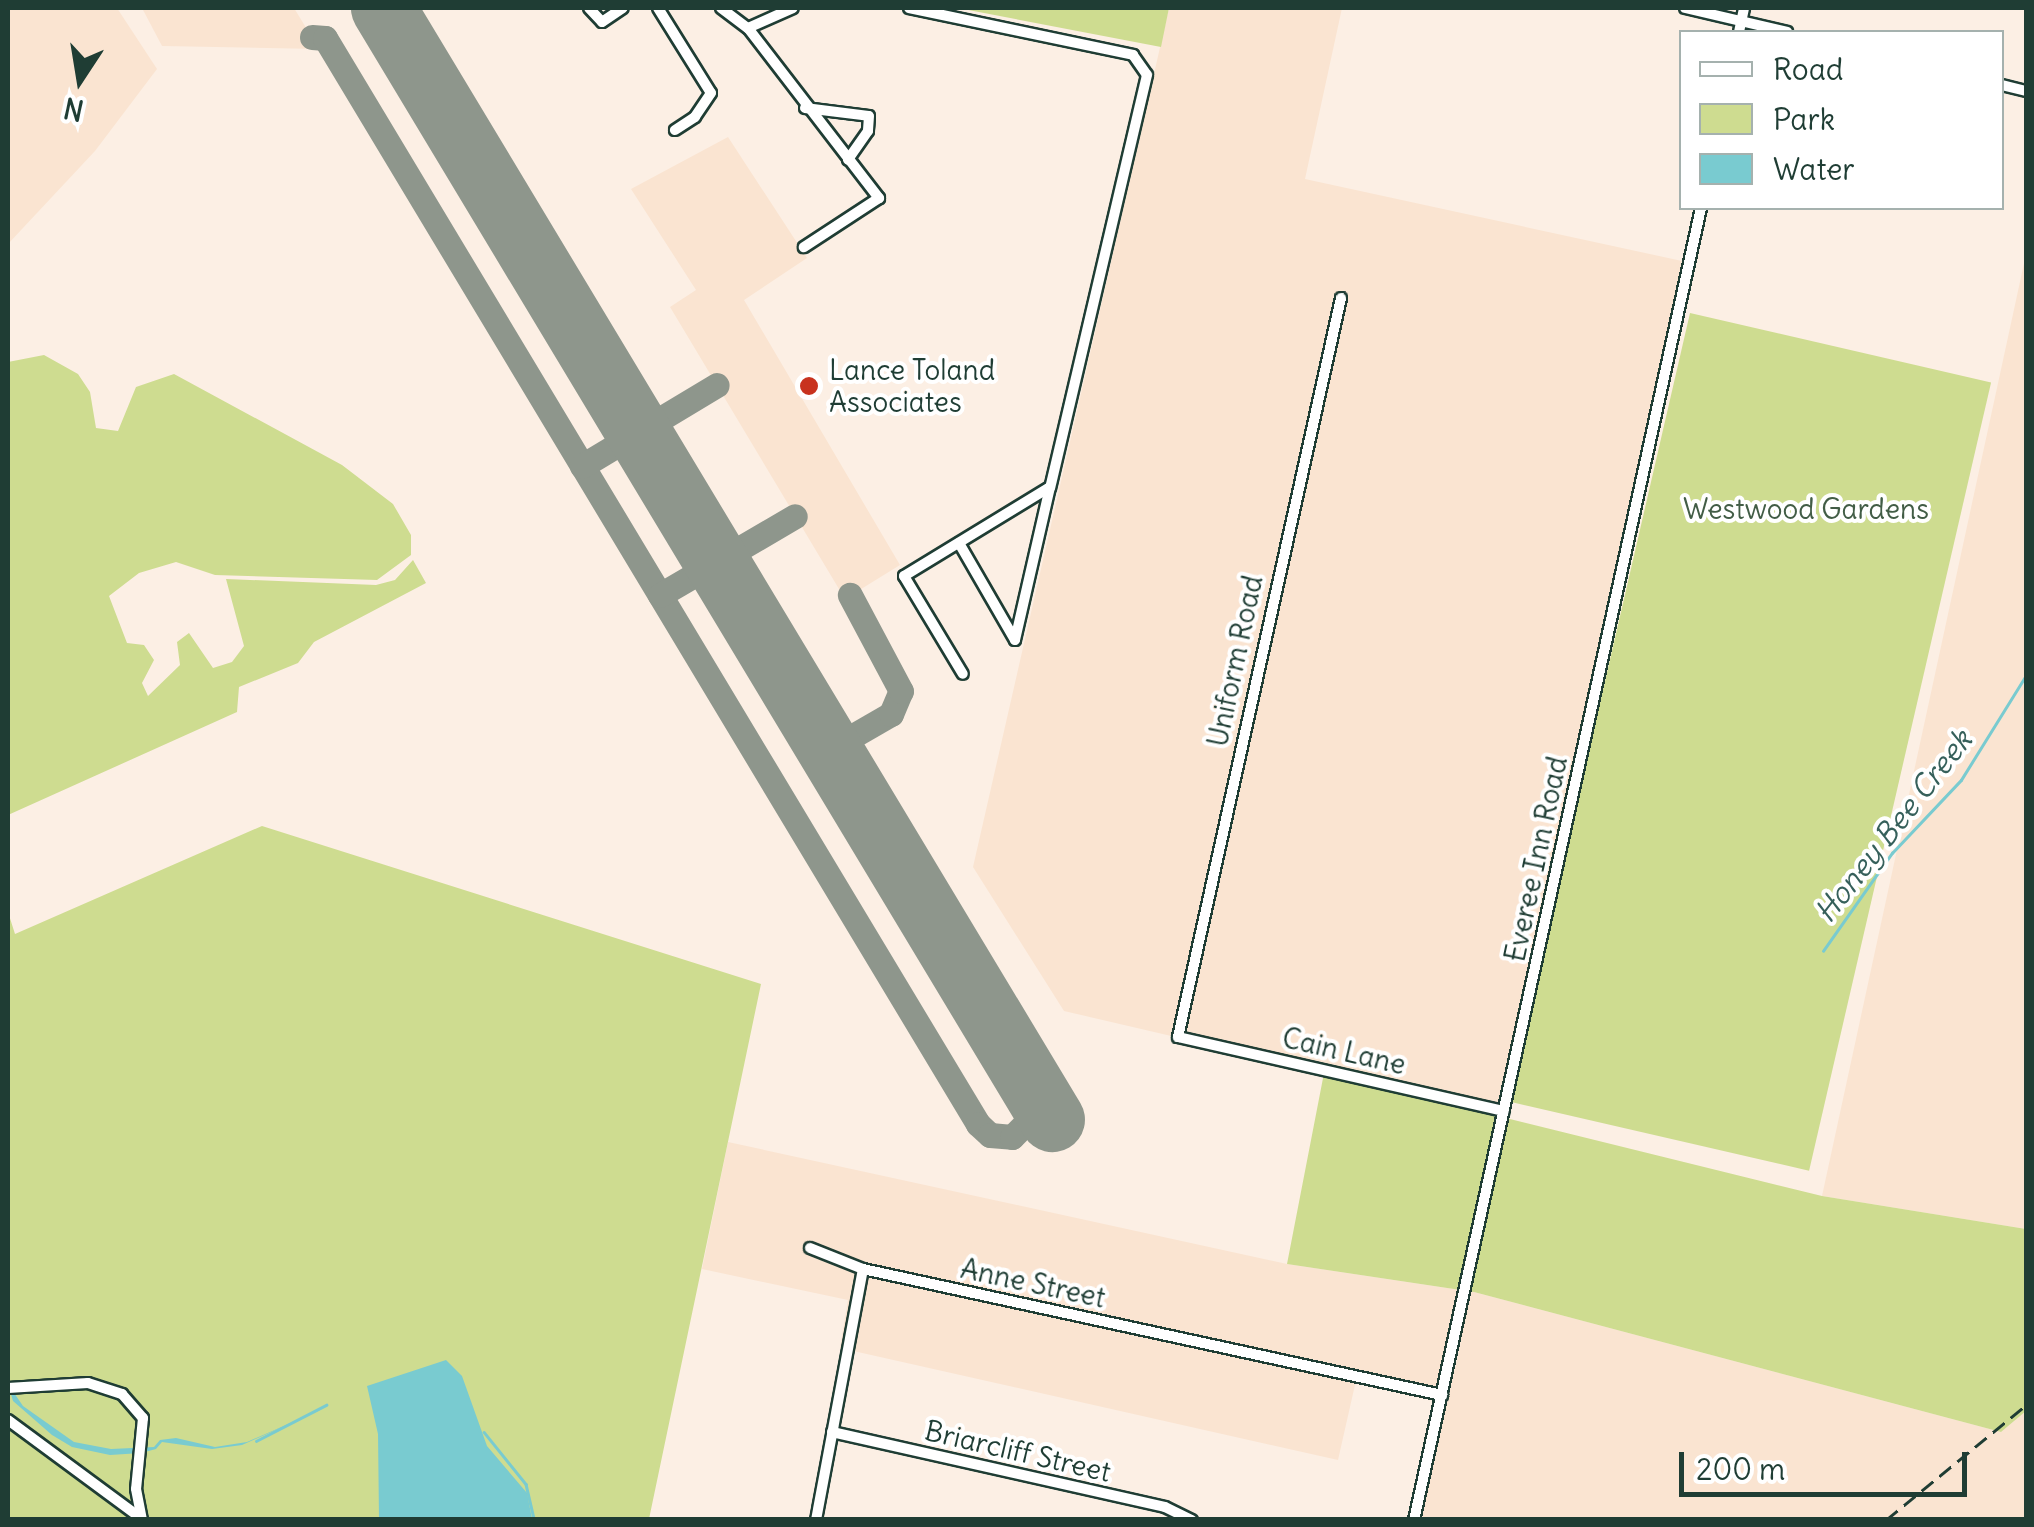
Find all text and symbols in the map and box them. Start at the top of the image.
north arrow [30,30,130,130]
legend [1679,30,2004,210]
text: Road [1773,50,1843,88]
text: N [61,90,87,129]
text: Park [1773,100,1835,138]
text: Water [1773,150,1855,188]
place label: Lance Toland Associates [829,353,995,419]
marker: Lance Toland Associates [798,375,820,397]
park label: Westwood Gardens [1683,492,1929,526]
street label: Uniform Road [1200,572,1270,750]
water label: Honey Bee Creek [1807,723,1979,929]
street label: Everee Inn Road [1498,753,1574,965]
street label: Cain Lane [1279,1020,1409,1082]
street label: Anne Street [958,1251,1108,1315]
street label: Briarcliff Street [922,1413,1114,1489]
scale bar [1684,1432,1972,1494]
text: 200 m [1696,1450,1785,1488]

